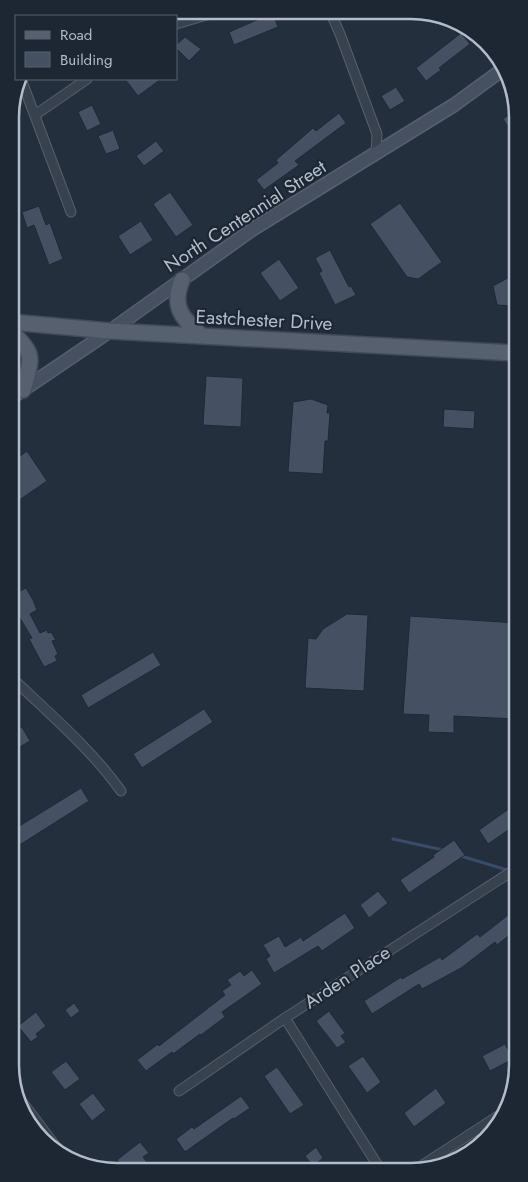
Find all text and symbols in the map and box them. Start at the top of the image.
legend [15,15,178,80]
text: Road [60,24,92,46]
text: Building [60,49,112,71]
street label: North Centennial Street [159,153,332,279]
street label: Eastchester Drive [195,303,333,337]
street label: Arden Place [298,939,396,1015]

